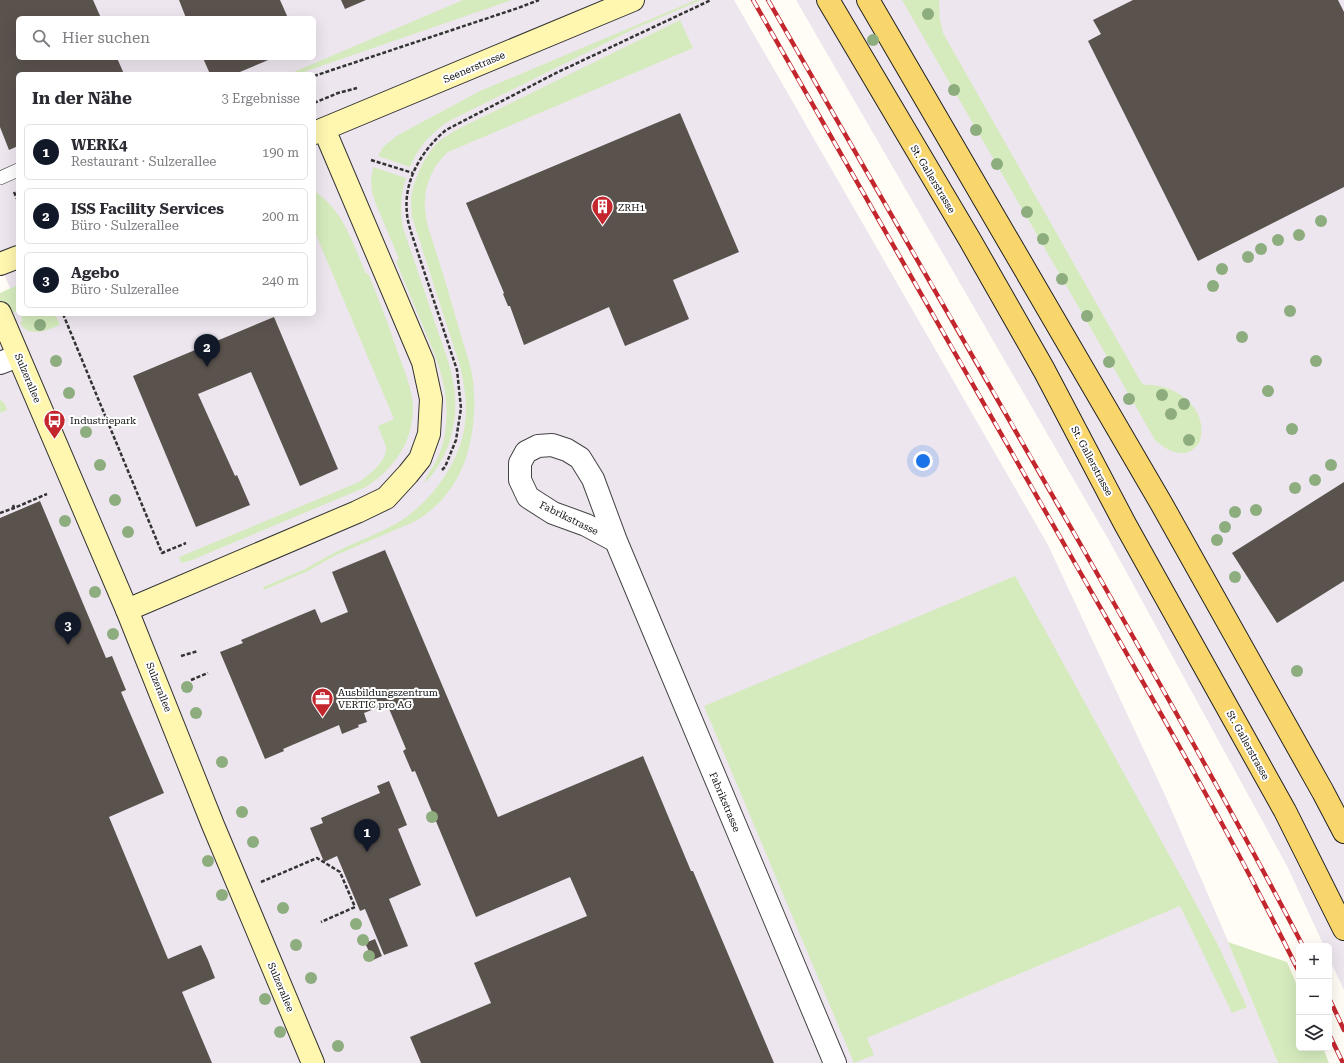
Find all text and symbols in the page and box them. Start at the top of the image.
search box [16,16,316,60]
icon: search [30,27,52,49]
text: Hier suchen [62,29,150,47]
street label: Seenerstrasse [441,49,507,85]
text: In der Nähe [32,88,132,108]
text: 3 Ergebnisse [222,91,300,106]
text: WERK4 [71,136,127,154]
street label: St. Gallerstrasse [908,143,958,215]
text: 1 [42,145,50,160]
text: 190 m [262,145,299,160]
text: Restaurant · Sulzerallee [71,154,217,169]
building icon: ZRH1 [589,194,615,227]
text: ISS Facility Services [71,200,224,218]
place label: ZRH1 [618,202,646,213]
text: 2 [42,209,50,224]
text: 200 m [262,209,299,224]
text: Büro · Sulzerallee [71,218,179,233]
text: Agebo [71,264,119,282]
text: 3 [42,273,50,288]
text: 240 m [262,273,299,288]
text: Büro · Sulzerallee [71,282,179,297]
pin: 2 [194,334,220,367]
street label: Sulzerallee [13,352,43,405]
bus stop icon: Industriepark [41,407,67,440]
place label: Industriepark [70,415,137,426]
street label: St. Gallerstrasse [1069,424,1115,498]
your location [913,451,933,471]
street label: Fabrikstrasse [538,499,600,537]
pin: 3 [55,612,81,645]
street label: Sulzerallee [144,661,174,714]
office icon: Ausbildungszentrum VERTIC pro AG [309,685,335,718]
place label: Ausbildungszentrum VERTIC pro AG [338,687,438,710]
street label: St. Gallerstrasse [1224,709,1272,782]
street label: Fabrikstrasse [707,771,743,834]
pin: 1 [354,819,380,852]
map controls [1296,943,1332,1051]
button: + [1296,943,1332,979]
street label: Sulzerallee [266,961,296,1014]
button: − [1296,979,1332,1015]
button: layers [1296,1015,1332,1051]

